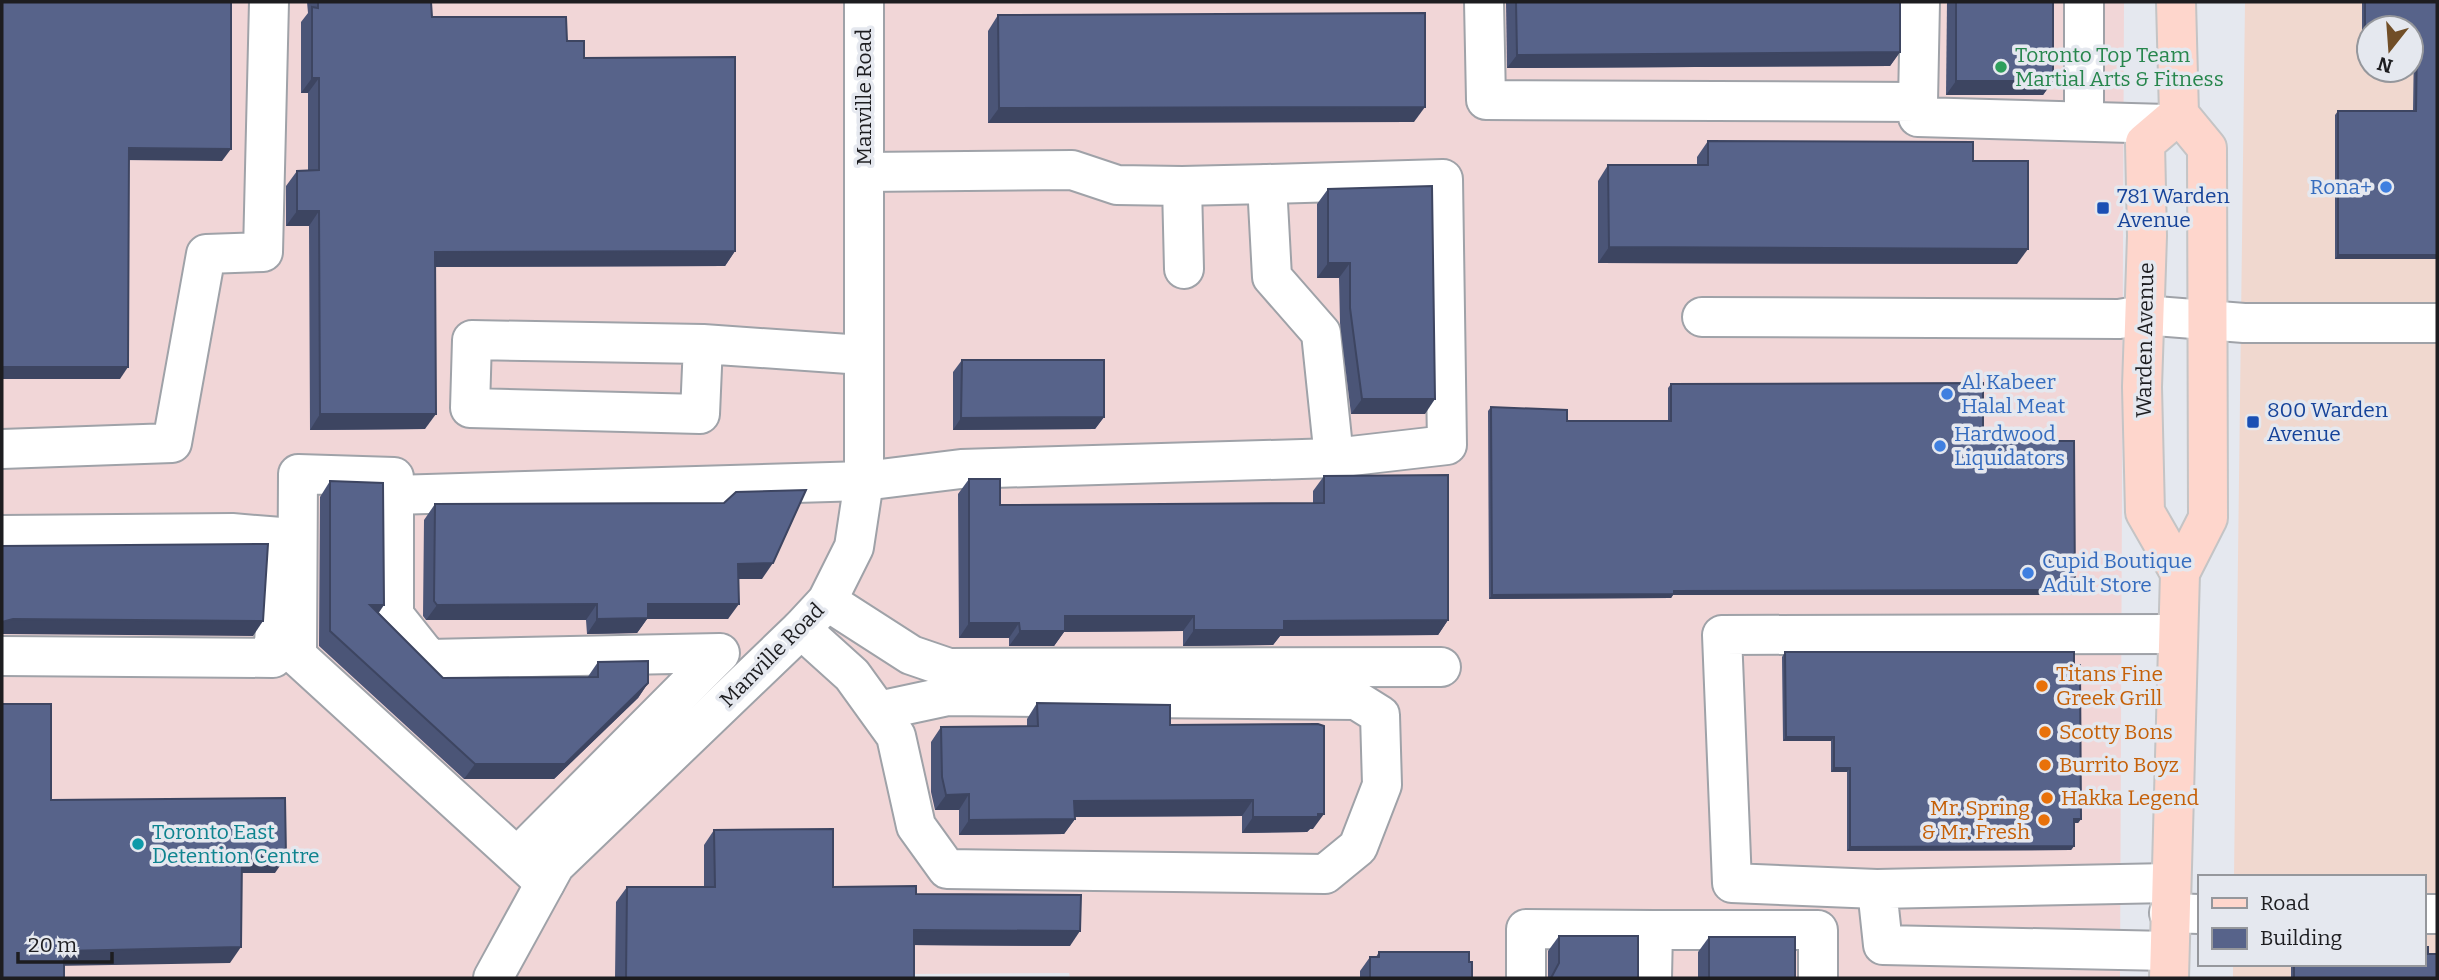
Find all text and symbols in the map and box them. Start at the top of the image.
north arrow [2355,14,2425,84]
street label: Manville Road [851,29,877,165]
place label: Toronto Top Team Martial Arts & Fitness [2015,42,2224,92]
text: N [2374,52,2396,78]
marker: Toronto Top Team Martial Arts & Fitness [1993,59,2009,75]
place label: Rona+ [2310,174,2372,200]
marker: Rona+ [2378,179,2394,195]
place label: 781 Warden Avenue [2117,183,2230,233]
marker: 781 Warden Avenue [2095,200,2111,216]
street label: Warden Avenue [2131,262,2159,418]
place label: Al Kabeer Halal Meat [1961,369,2066,419]
marker: Al Kabeer Halal Meat [1939,386,1955,402]
place label: 800 Warden Avenue [2267,397,2388,447]
marker: 800 Warden Avenue [2245,414,2261,430]
place label: Hardwood Liquidators [1954,421,2065,471]
marker: Hardwood Liquidators [1932,438,1948,454]
place label: Cupid Boutique Adult Store [2042,548,2192,598]
marker: Cupid Boutique Adult Store [2020,565,2036,581]
street label: Manville Road [714,597,830,713]
place label: Titans Fine Greek Grill [2056,661,2163,711]
marker: Titans Fine Greek Grill [2034,678,2050,694]
place label: Scotty Bons [2059,719,2173,745]
marker: Scotty Bons [2037,724,2053,740]
place label: Burrito Boyz [2059,752,2179,778]
marker: Burrito Boyz [2037,757,2053,773]
place label: Hakka Legend [2061,785,2199,811]
marker: Hakka Legend [2039,790,2055,806]
place label: Mr. Spring & Mr. Fresh [1921,795,2030,845]
marker: Mr. Spring & Mr. Fresh [2036,812,2052,828]
place label: Toronto East Detention Centre [152,819,320,869]
marker: Toronto East Detention Centre [130,836,146,852]
legend [2198,875,2425,966]
text: Road [2260,890,2309,916]
scale bar [18,920,112,964]
text: Building [2260,925,2343,951]
text: 20 m [28,932,77,958]

